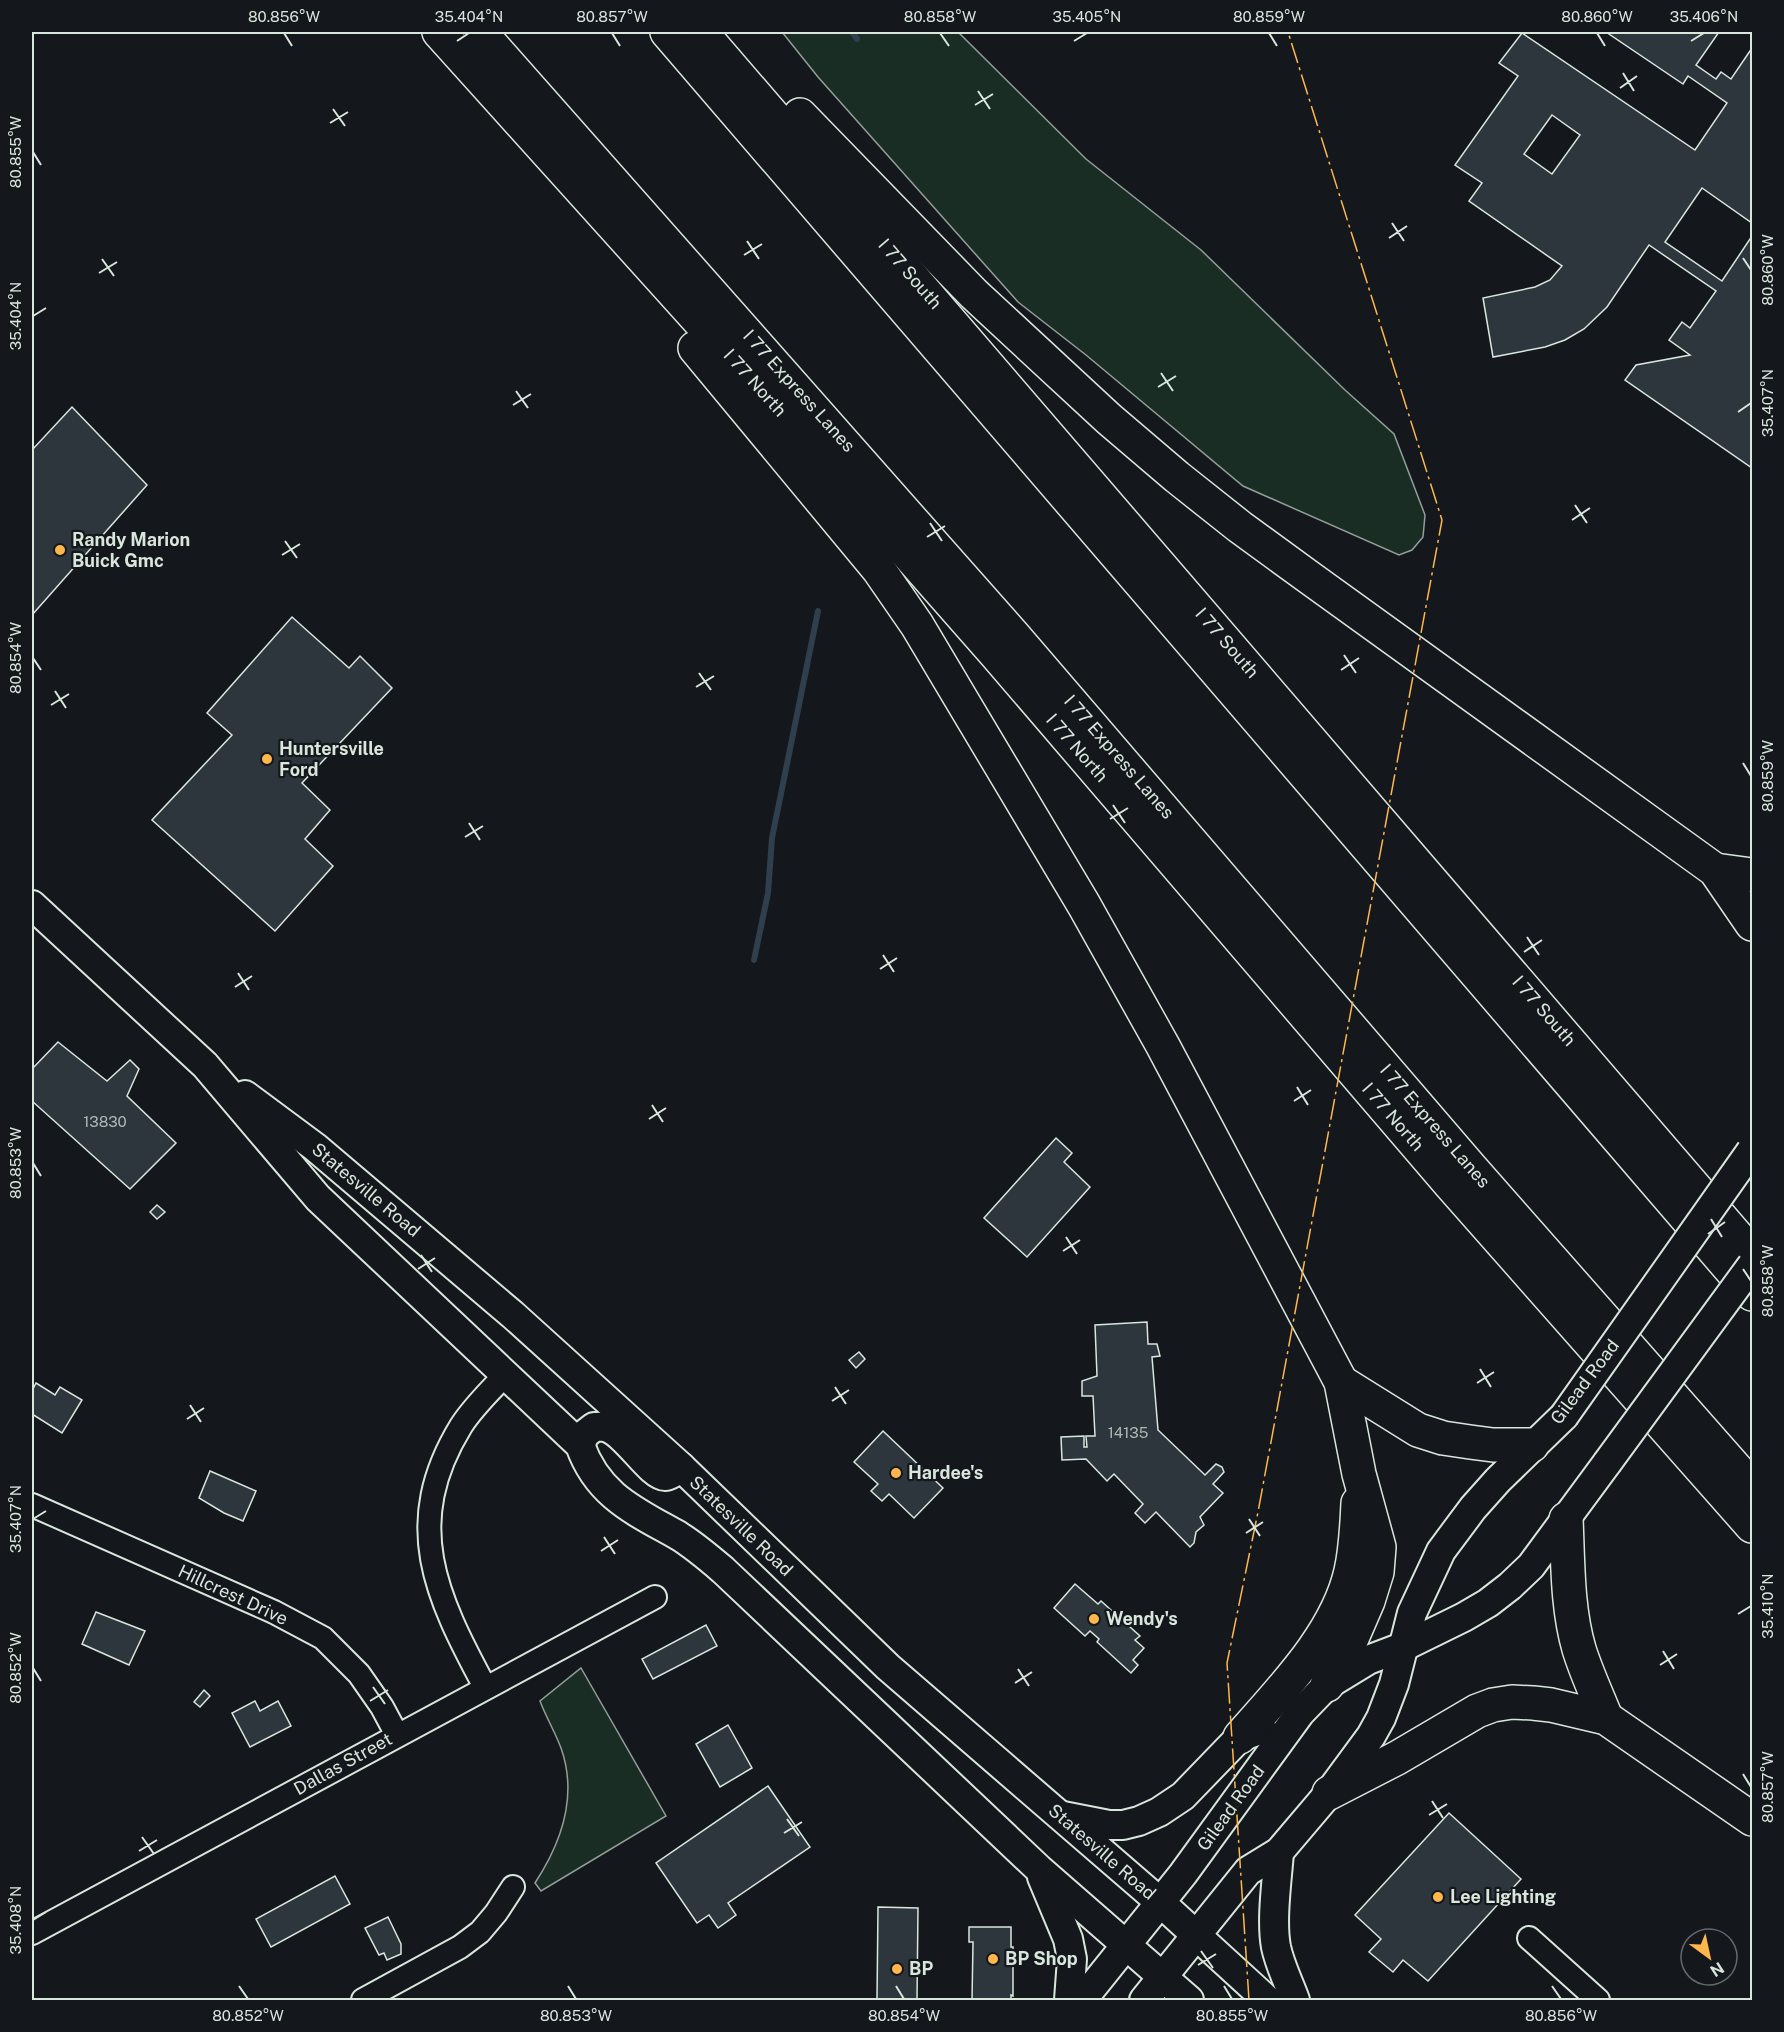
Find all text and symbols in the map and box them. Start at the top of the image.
text: 80.856°W [248,8,320,25]
text: 35.404°N [435,8,503,25]
text: 80.857°W [576,8,648,25]
text: 80.858°W [904,8,976,25]
text: 35.405°N [1053,8,1121,25]
text: 80.859°W [1233,8,1305,25]
text: 80.860°W [1561,8,1633,25]
text: 35.406°N [1670,8,1738,25]
text: 80.855°W [7,116,24,188]
street label: I 77 South [874,234,946,313]
text: 80.860°W [1759,234,1776,306]
text: 35.404°N [7,282,24,350]
street label: I 77 Express Lanes [739,325,860,456]
street label: I 77 North [720,345,791,421]
text: 35.407°N [1759,369,1776,437]
place label: Randy Marion Buick Gmc [72,529,190,571]
marker: Randy Marion Buick Gmc [53,543,67,557]
street label: I 77 South [1191,603,1263,682]
text: 80.854°W [7,622,24,694]
street label: I 77 Express Lanes [1060,691,1179,823]
street label: I 77 North [1042,709,1113,786]
place label: Huntersville Ford [279,738,384,780]
text: 80.859°W [1759,740,1776,812]
marker: Huntersville Ford [260,752,274,766]
street label: I 77 South [1508,971,1580,1050]
street label: I 77 Express Lanes [1376,1060,1495,1192]
street label: I 77 North [1358,1078,1429,1155]
house number: 13830 [83,1113,127,1130]
text: 80.853°W [7,1127,24,1199]
street label: Statesville Road [308,1138,425,1241]
text: 80.858°W [1759,1245,1776,1317]
street label: Gilead Road [1546,1335,1623,1428]
house number: 14135 [1108,1424,1148,1441]
place label: Hardee's [908,1462,983,1483]
marker: Hardee's [889,1466,903,1480]
street label: Statesville Road [685,1471,797,1580]
text: 35.407°N [7,1485,24,1553]
street label: Hillcrest Drive [175,1560,291,1629]
text: 35.410°N [1759,1573,1776,1639]
place label: Wendy's [1106,1608,1178,1629]
marker: Wendy's [1087,1612,1101,1626]
text: 80.852°W [7,1632,24,1704]
street label: Dallas Street [290,1728,395,1799]
text: 80.857°W [1759,1751,1776,1823]
street label: Gilead Road [1193,1761,1269,1855]
street label: Statesville Road [1044,1799,1160,1904]
text: 35.408°N [7,1886,24,1954]
place label: Lee Lighting [1450,1886,1556,1907]
marker: Lee Lighting [1431,1890,1445,1904]
north arrow [1679,1927,1739,1987]
place label: BP Shop [1005,1948,1078,1969]
marker: BP Shop [986,1952,1000,1966]
place label: BP [909,1958,934,1979]
text: N [1706,1958,1727,1981]
marker: BP [890,1962,904,1976]
text: 80.852°W [212,2007,284,2024]
text: 80.853°W [540,2007,612,2024]
text: 80.854°W [868,2007,940,2024]
text: 80.855°W [1196,2007,1268,2024]
text: 80.856°W [1525,2007,1597,2024]

